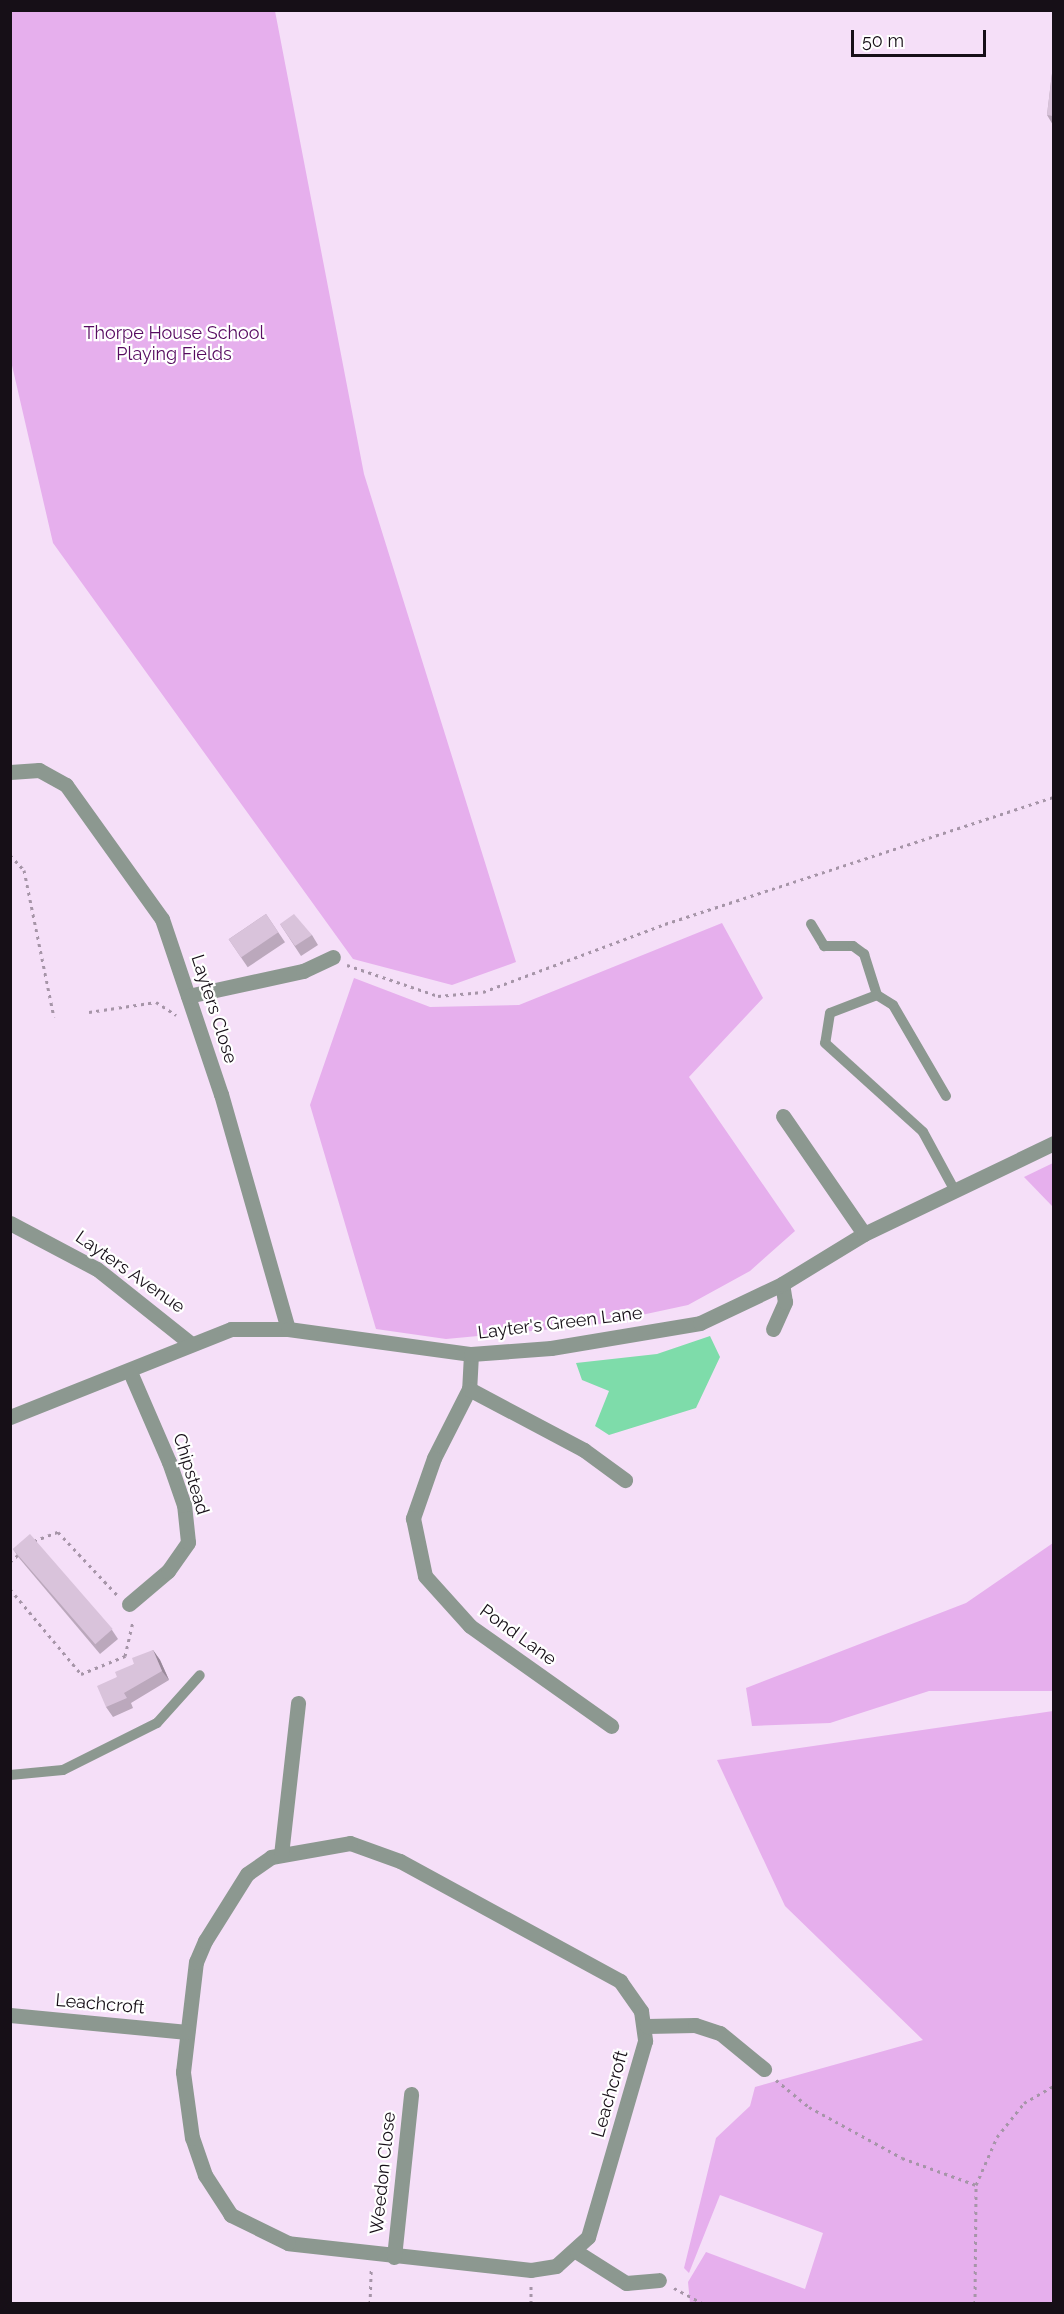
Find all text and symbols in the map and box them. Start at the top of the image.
scale bar [854,18,989,56]
text: 50 m [862,30,904,51]
park label: Thorpe House School Playing Fields [84,323,264,366]
street label: Layters Close [186,952,242,1066]
street label: Layters Avenue [71,1226,189,1318]
street label: Layter's Green Lane [476,1302,644,1344]
street label: Chipstead [168,1431,214,1517]
street label: Pond Lane [475,1600,561,1670]
street label: Leachcroft [54,1989,146,2019]
street label: Leachcroft [587,2048,633,2140]
street label: Weedon Close [366,2111,400,2235]

